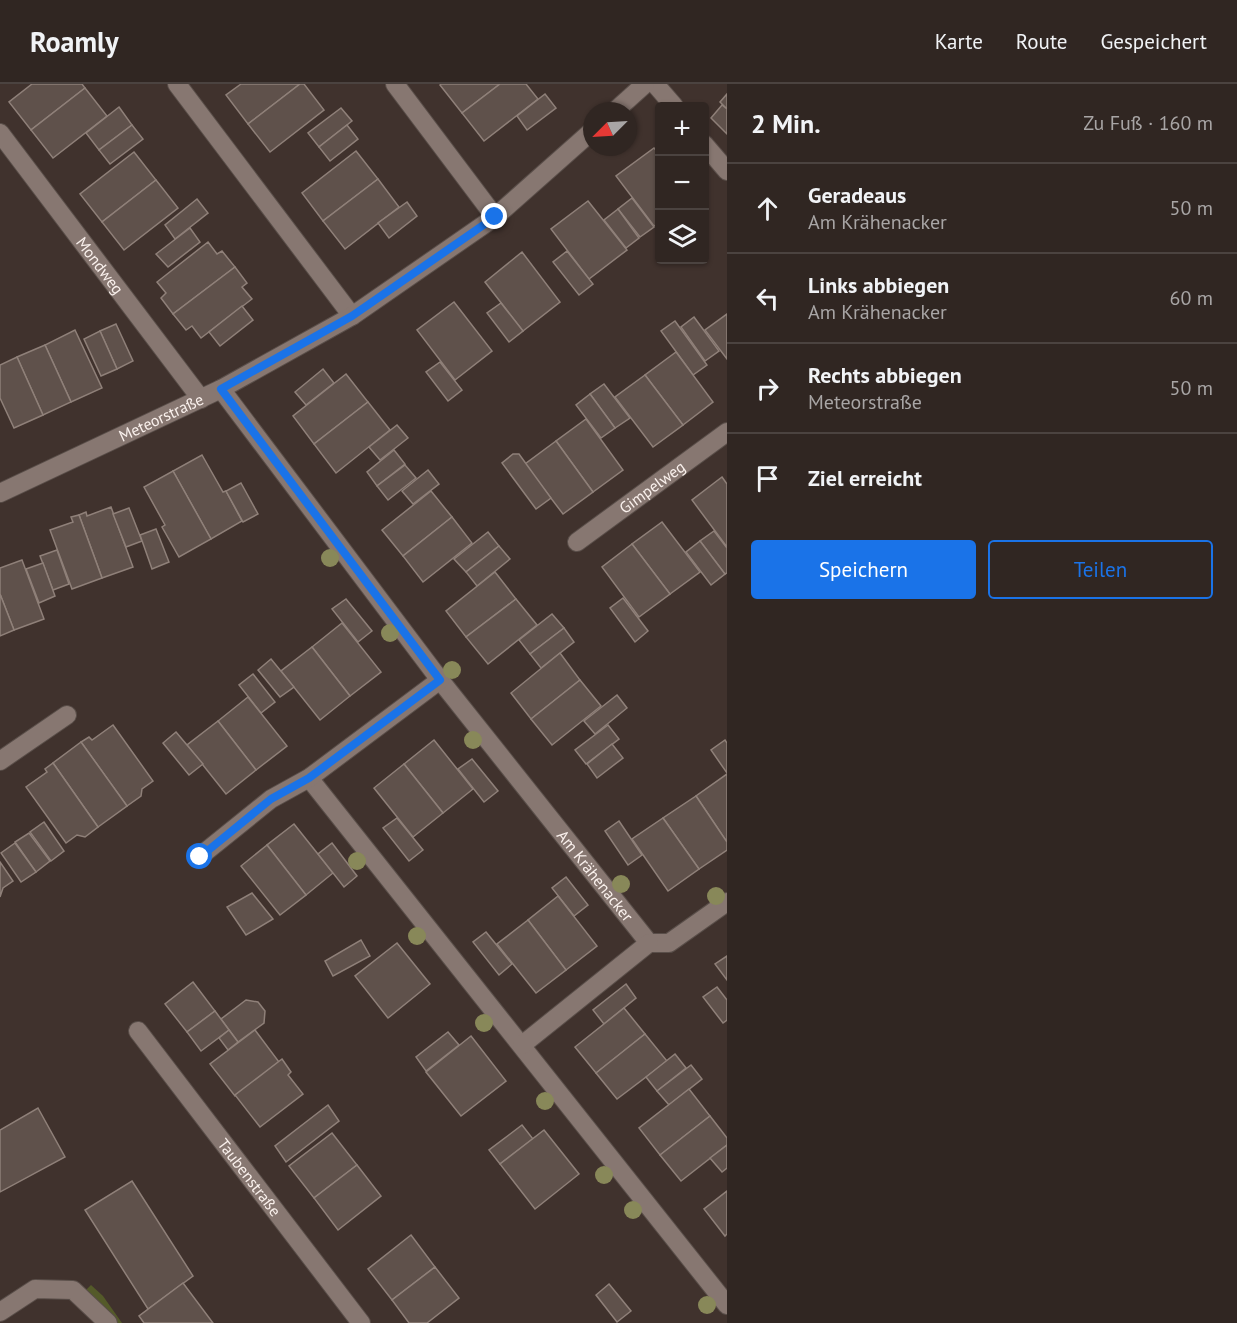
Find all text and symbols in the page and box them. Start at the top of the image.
text: Roamly [30,23,119,60]
text: Karte [935,28,983,55]
text: Route [1016,28,1067,55]
text: Gespeichert [1100,28,1207,55]
north arrow [583,102,637,156]
map controls [655,102,709,264]
button: + [655,102,709,156]
text: 2 Min. [751,107,821,140]
text: Zu Fuß · 160 m [1083,110,1213,136]
button: − [655,156,709,210]
text: Geradeaus [808,181,906,209]
icon: ahead [751,192,784,225]
text: 50 m [1170,195,1213,221]
route end [481,203,507,229]
text: Am Krähenacker [808,209,947,235]
button: layers [655,210,709,264]
street label: Mondweg [72,233,128,298]
text: Links abbiegen [808,271,949,299]
icon: left [751,282,784,315]
text: 60 m [1170,285,1213,311]
text: Am Krähenacker [808,299,947,325]
text: Rechts abbiegen [808,361,962,389]
icon: right [751,372,784,405]
text: 50 m [1170,375,1213,401]
street label: Meteorstraße [116,389,207,446]
text: Meteorstraße [808,389,922,415]
street label: Gimpelweg [615,456,689,518]
icon: arrive [751,462,784,495]
text: Ziel erreicht [808,464,922,492]
button: Speichern [751,540,976,599]
button: Teilen [988,540,1213,599]
street label: Am Krähenacker [553,826,638,926]
route start [186,843,212,869]
street label: Taubenstraße [214,1134,286,1220]

